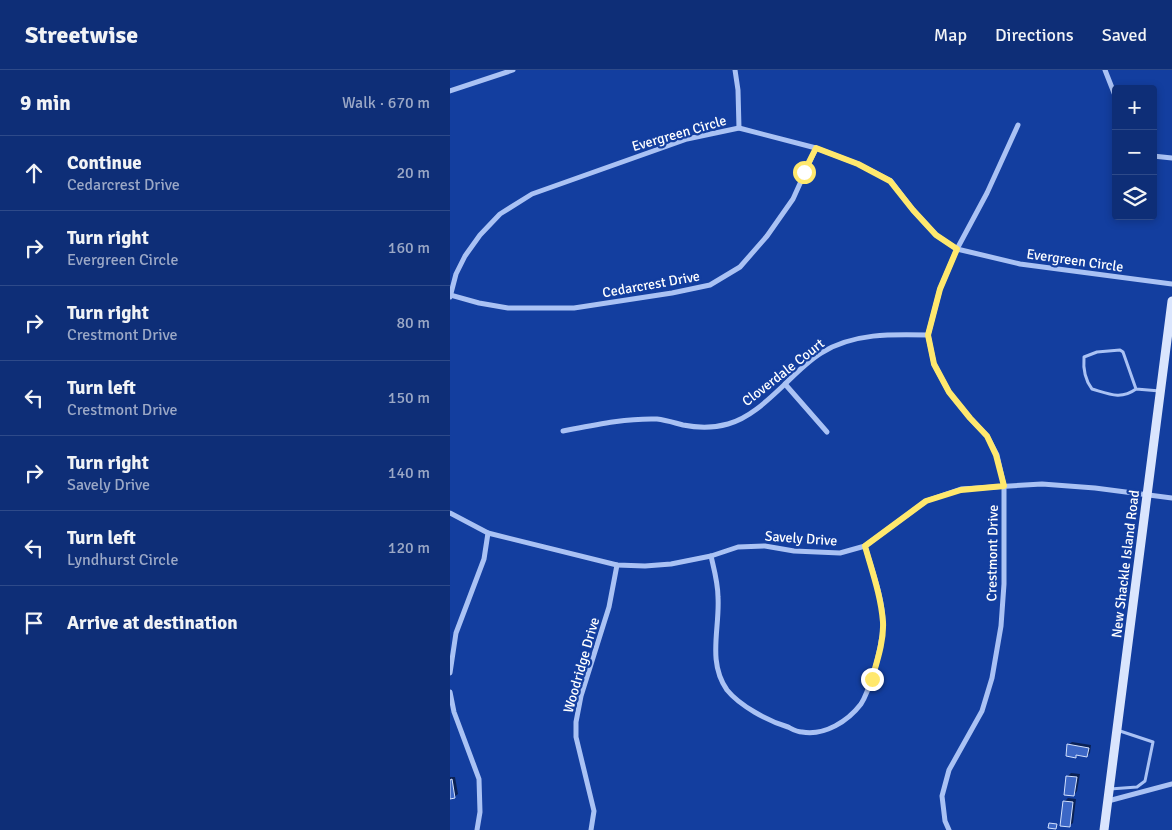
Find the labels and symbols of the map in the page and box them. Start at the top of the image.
street label: Evergreen Circle [630,112,728,155]
route start [793,161,816,184]
street label: Evergreen Circle [1025,245,1124,276]
street label: Cedarcrest Drive [601,268,701,301]
street label: Cloverdale Court [739,335,828,410]
street label: New Shackle Island Road [1108,489,1143,639]
street label: Crestmont Drive [983,504,1002,602]
street label: Savely Drive [764,527,838,550]
street label: Woodridge Drive [560,615,603,715]
route end [861,668,884,691]

